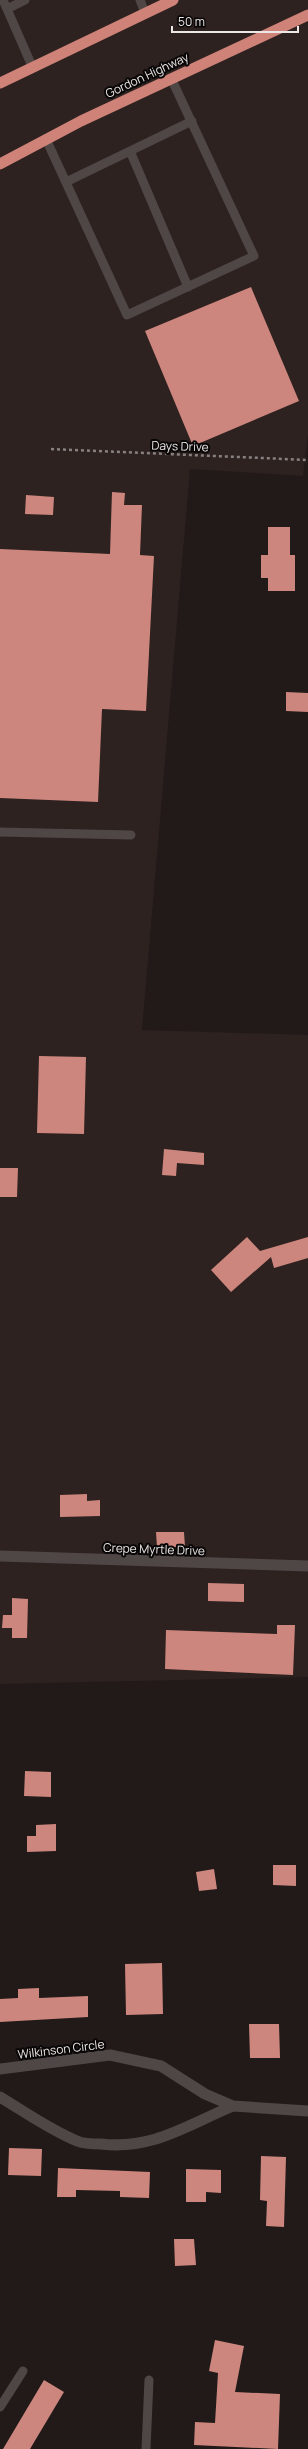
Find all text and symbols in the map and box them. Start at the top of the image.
scale bar [172,8,298,34]
text: 50 m [178,13,205,30]
street label: Gordon Highway [103,48,192,102]
street label: Days Drive [151,437,209,455]
street label: Crepe Myrtle Drive [103,1539,205,1559]
street label: Wilkinson Circle [17,2035,105,2063]

